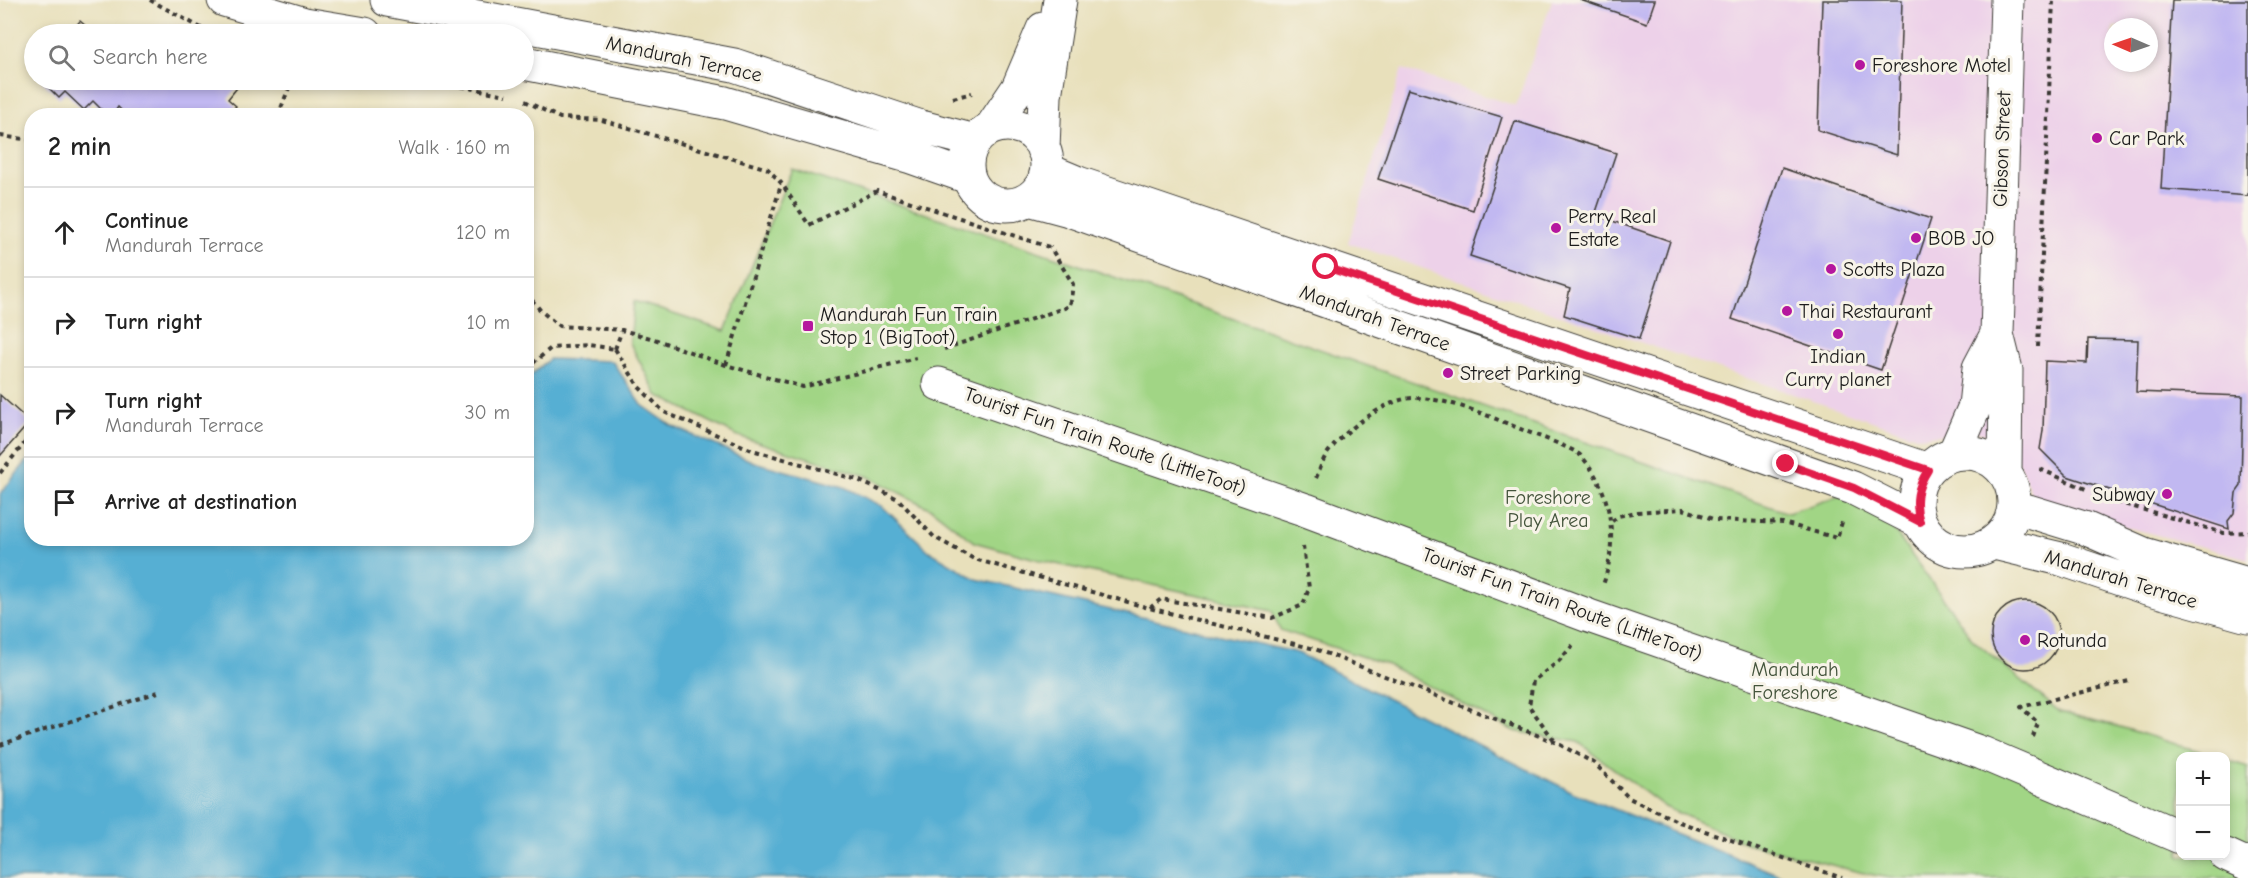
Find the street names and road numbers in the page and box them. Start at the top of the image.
street label: Mandurah Terrace [604,31,764,87]
street label: Gibson Street [1988,89,2016,207]
street label: Mandurah Terrace [1297,280,1453,356]
street label: Tourist Fun Train Route (LittleToot) [961,382,1249,500]
street label: Tourist Fun Train Route (LittleToot) [1419,542,1705,666]
street label: Mandurah Terrace [2042,545,2200,613]

